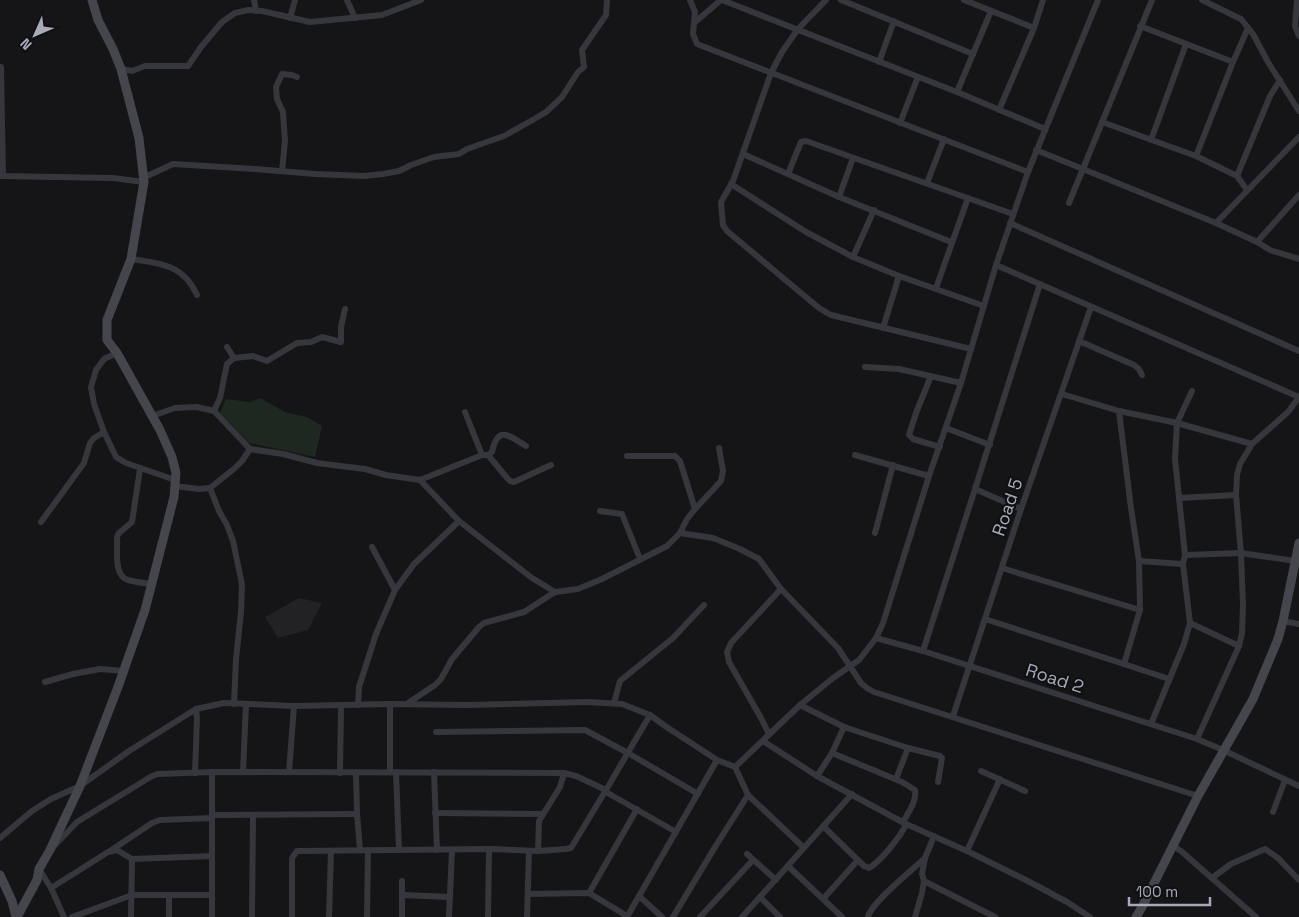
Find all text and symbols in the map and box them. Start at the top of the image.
north arrow [10,10,60,60]
text: N [16,35,35,54]
street label: Road 5 [986,475,1028,539]
street label: Road 2 [1023,658,1087,698]
scale bar [1129,874,1210,906]
text: 100 m [1136,882,1178,901]

